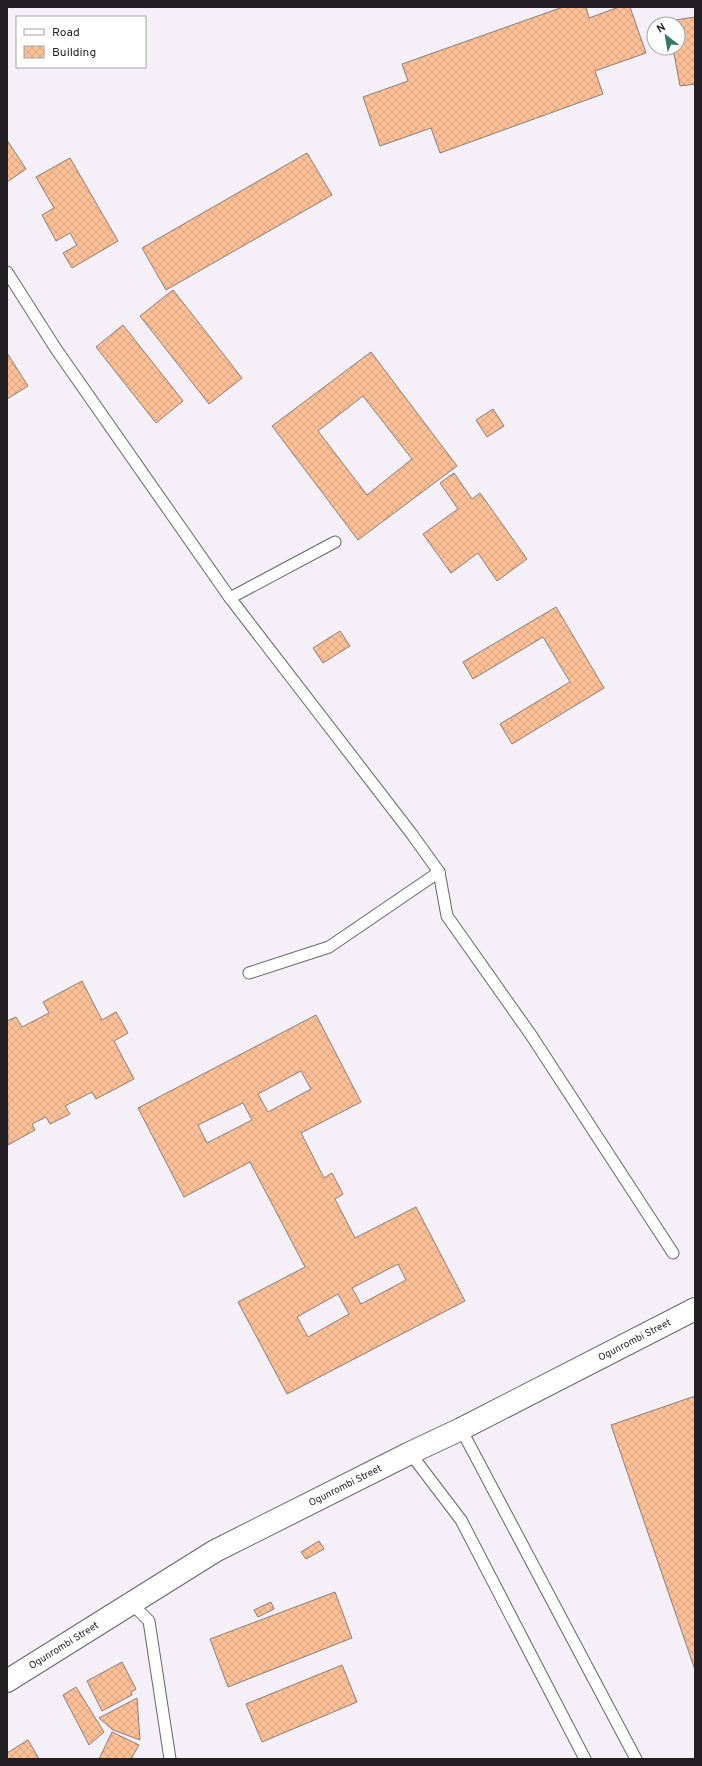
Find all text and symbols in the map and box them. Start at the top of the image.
legend [16,16,146,68]
north arrow [646,16,686,56]
text: N [654,20,668,36]
text: Road [52,25,80,41]
text: Building [52,45,96,61]
street label: Ogunrombi Street [596,1316,673,1364]
street label: Ogunrombi Street [307,1462,384,1509]
street label: Ogunrombi Street [26,1619,101,1672]

